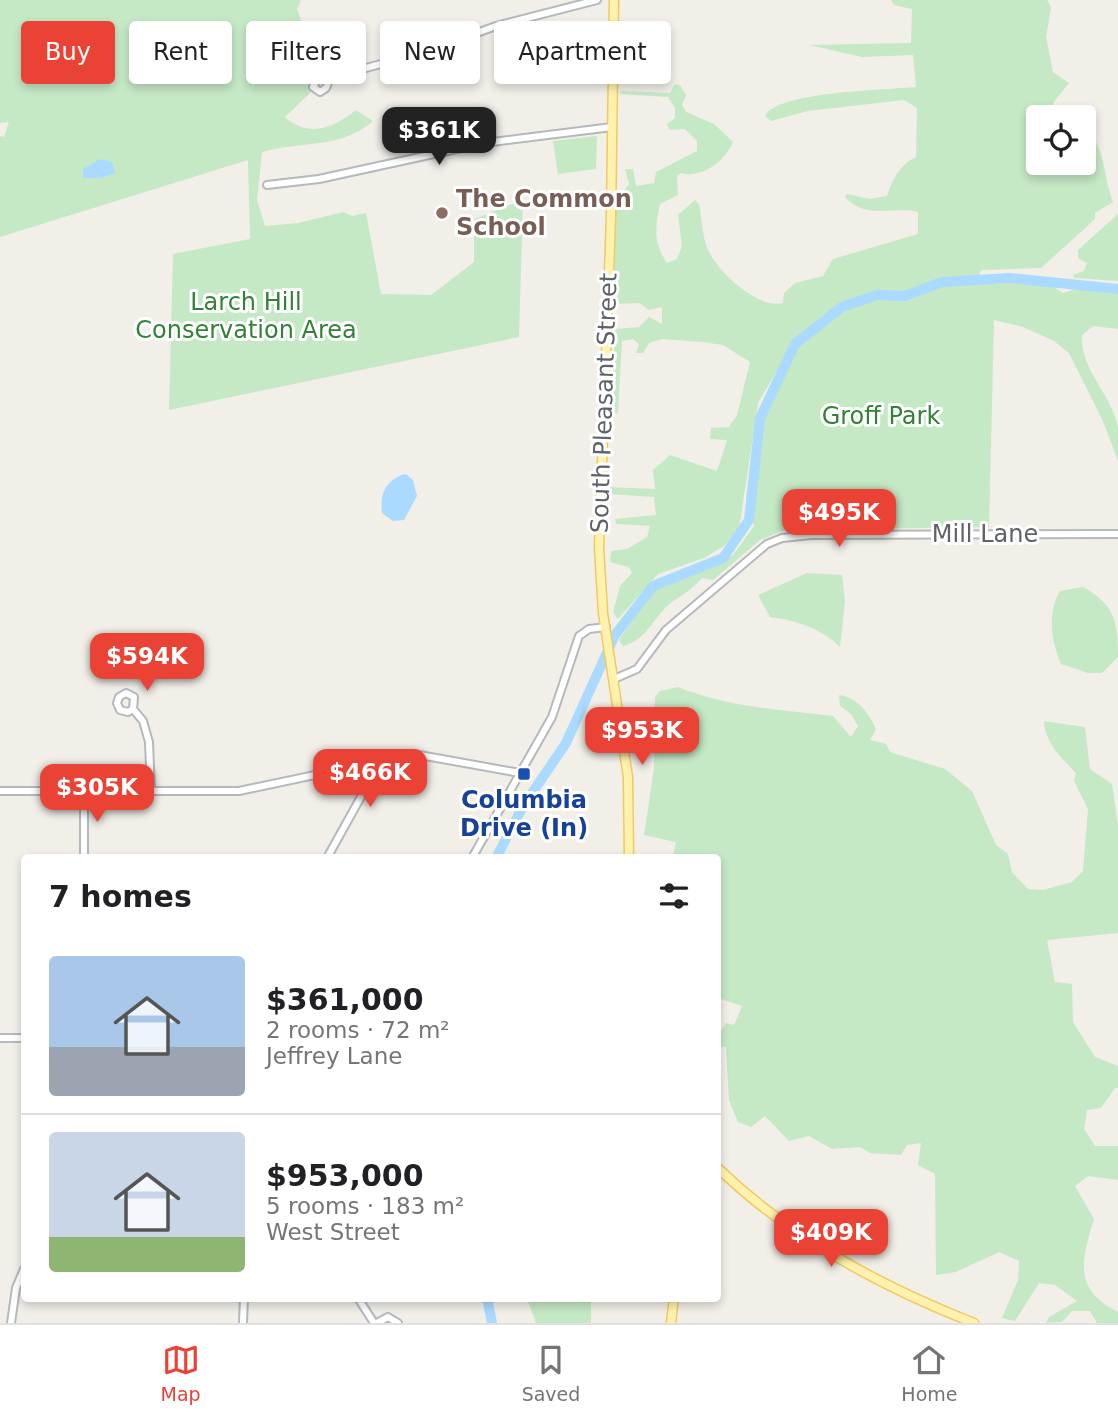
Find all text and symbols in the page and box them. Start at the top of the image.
chip: Buy [21,21,115,84]
chip: Rent [129,21,232,84]
chip: Filters [246,21,366,84]
chip: New [380,21,480,84]
chip: Apartment [494,21,671,84]
map controls [1026,105,1096,175]
button: locate [1026,105,1096,175]
pin: $361K [390,108,488,167]
text: $361K [398,117,480,143]
place label: The Common School [456,185,632,241]
marker: The Common School [434,205,450,221]
street label: South Pleasant Street [585,272,623,534]
park label: Larch Hill Conservation Area [135,288,357,344]
park label: Groff Park [822,402,940,430]
pin: $495K [790,490,888,549]
text: $495K [798,499,880,525]
street label: Mill Lane [932,520,1038,548]
pin: $594K [98,634,196,693]
text: $594K [106,643,188,669]
pin: $953K [593,708,691,767]
text: $953K [601,717,683,743]
pin: $466K [321,750,419,809]
text: $466K [329,759,411,785]
pin: $305K [48,764,146,824]
marker: Columbia Drive (In) [516,766,532,782]
text: $305K [56,774,138,800]
place label: Columbia Drive (In) [460,786,588,842]
icon: filters [655,877,693,915]
text: 7 homes [49,879,192,914]
text: $361,000 [266,982,424,1017]
icon: home [105,984,189,1068]
text: 2 rooms · 72 m² [266,1017,450,1043]
text: Jeffrey Lane [266,1043,402,1069]
text: $953,000 [266,1158,424,1193]
icon: home [105,1160,189,1244]
text: 5 rooms · 183 m² [266,1193,464,1219]
pin: $409K [782,1210,880,1269]
text: West Street [266,1219,400,1245]
text: $409K [790,1219,872,1245]
tab: Map [161,1341,201,1405]
tab: Saved [522,1341,580,1405]
tab: Home [901,1341,957,1405]

